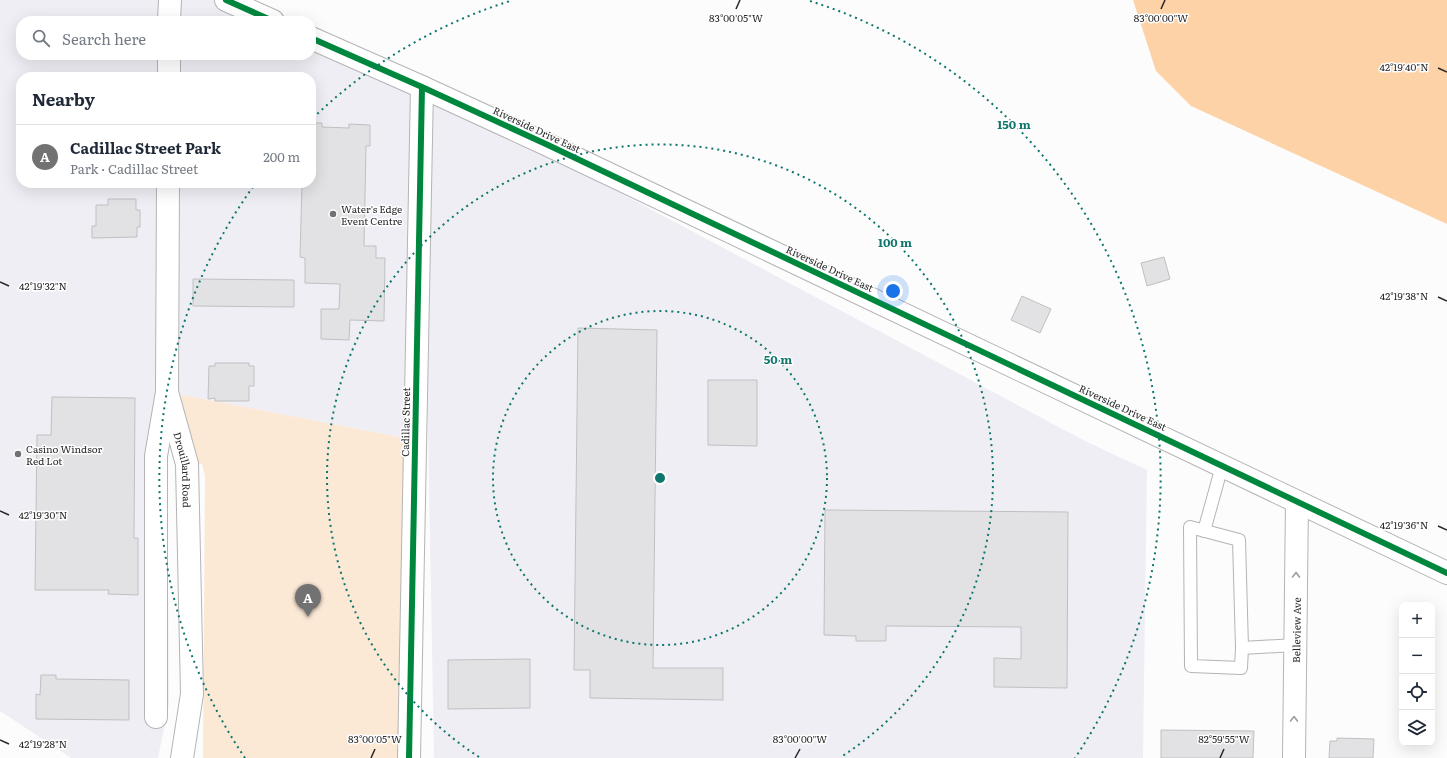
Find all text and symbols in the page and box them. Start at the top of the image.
text: 83°00'05"W [709,10,763,25]
text: 83°00'00"W [1134,10,1188,25]
search box [16,16,316,60]
icon: search [30,27,52,49]
text: Search here [62,27,146,50]
text: 42°19'40"N [1379,59,1429,74]
text: Nearby [32,86,95,111]
street label: Riverside Drive East [491,102,583,156]
text: 150 m [997,115,1031,133]
text: Cadillac Street Park [70,136,221,159]
text: A [40,147,50,166]
text: 200 m [263,147,300,166]
text: Park · Cadillac Street [70,159,198,178]
place label: Water's Edge Event Centre [341,201,402,228]
marker: Water's Edge Event Centre [328,209,338,219]
text: 100 m [878,233,912,251]
street label: Riverside Drive East [784,241,876,295]
text: 42°19'32"N [19,278,67,293]
your location [883,281,903,301]
text: 42°19'38"N [1380,288,1428,303]
text: 50 m [764,350,792,368]
street label: Riverside Drive East [1077,380,1169,434]
street label: Cadillac Street [397,387,413,457]
street label: Drouillard Road [171,430,195,508]
place label: Casino Windsor Red Lot [26,441,102,468]
marker: Casino Windsor Red Lot [13,449,23,459]
centre of rings [653,471,667,485]
text: 42°19'30"N [19,507,67,522]
text: 42°19'36"N [1380,517,1428,532]
one-way arrow [1292,572,1300,578]
pin: A [295,584,321,617]
street label: Belleview Ave [1288,597,1303,663]
map controls [1399,602,1435,746]
button: + [1399,602,1435,638]
button: − [1399,638,1435,674]
button: locate [1399,674,1435,710]
button: layers [1399,710,1435,746]
one-way arrow [1290,716,1299,722]
text: 83°00'05"W [348,731,402,746]
text: 83°00'00"W [773,731,827,746]
text: 82°59'55"W [1198,731,1250,746]
text: 42°19'28"N [19,736,67,751]

